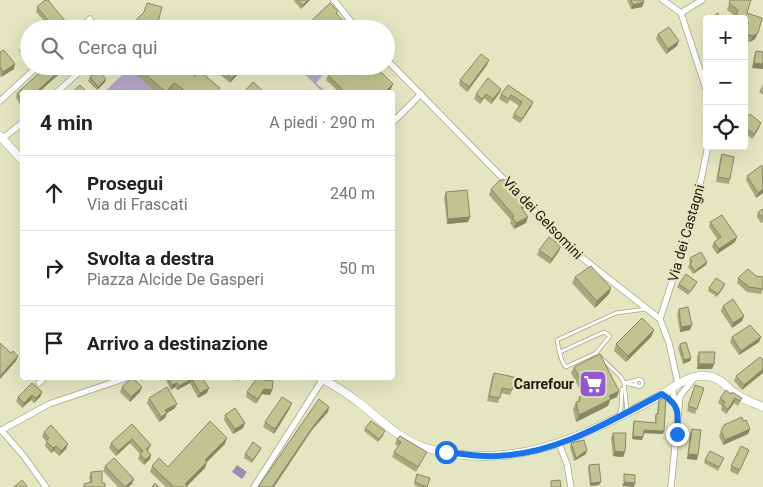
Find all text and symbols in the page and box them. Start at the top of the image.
map controls [703,15,748,150]
button: + [703,15,748,60]
search box [20,20,395,75]
icon: search [38,34,66,62]
text: Cerca qui [78,36,158,59]
button: − [703,60,748,105]
button: locate [703,105,748,150]
text: 4 min [40,111,93,135]
text: A piedi · 290 m [269,113,375,132]
text: Prosegui [87,172,163,195]
street label: Via dei Gelsomini [500,174,586,262]
icon: ahead [40,179,68,207]
street label: Via dei Castagni [664,182,708,284]
text: 240 m [330,184,375,203]
text: Via di Frascati [87,195,188,214]
text: Svolta a destra [87,247,214,270]
icon: right [40,254,68,282]
text: 50 m [339,259,375,278]
text: Piazza Alcide De Gasperi [87,270,264,289]
icon: arrive [40,329,68,357]
text: Arrivo a destinazione [87,332,268,355]
supermarket icon: Carrefour [578,369,608,399]
place label: Carrefour [514,376,574,392]
route end [666,423,689,446]
route start [435,441,458,464]

